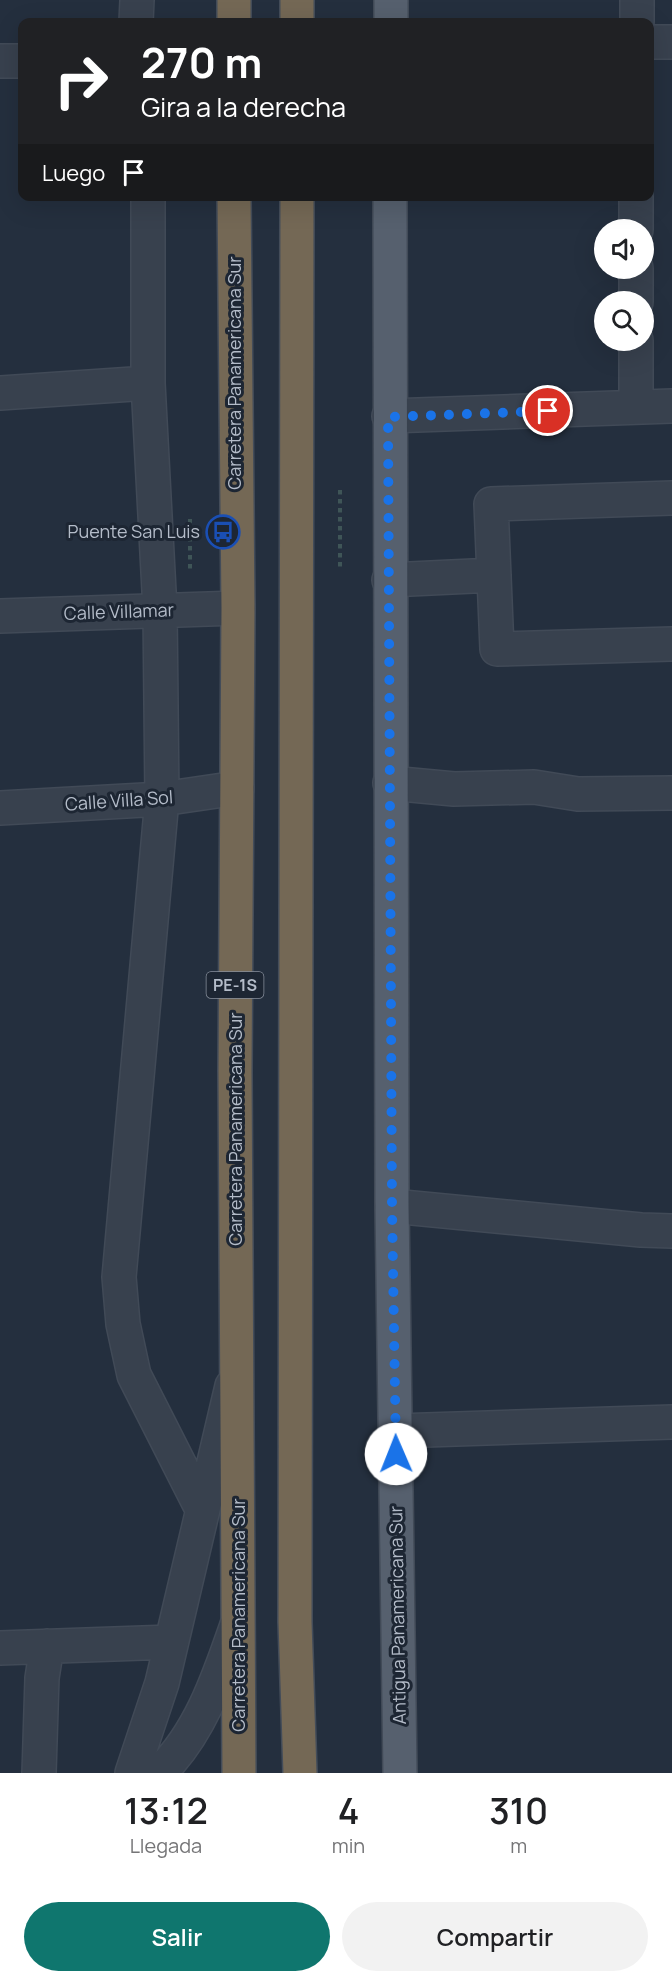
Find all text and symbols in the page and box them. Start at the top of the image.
text: 270 m [141,33,262,91]
icon: right [42,42,120,120]
text: Gira a la derecha [141,88,346,125]
icon: arrive [117,156,150,189]
text: Luego [42,158,105,188]
map controls [594,219,654,351]
button: sound [594,219,654,279]
street label: Carretera Panamericana Sur [222,256,246,490]
button: search [594,291,654,351]
pin [522,385,573,436]
icon: arrive [531,394,564,427]
bus stop icon: Puente San Luis [205,514,241,550]
place label: Puente San Luis [68,519,200,543]
street label: Calle Villamar [63,597,175,625]
street label: Calle Villa Sol [64,784,174,816]
road number: PE-1S [206,972,264,998]
street label: Carretera Panamericana Sur [223,1012,247,1246]
position arrow [364,1422,428,1486]
street label: Carretera Panamericana Sur [226,1498,250,1732]
street label: Antigua Panamericana Sur [383,1505,411,1724]
text: 13:12 [124,1786,208,1835]
text: 4 [338,1786,359,1835]
text: 310 [489,1786,548,1835]
text: Llegada [130,1832,202,1859]
text: min [332,1832,365,1859]
text: m [510,1832,527,1859]
button: Salir [24,1902,330,1971]
button: Compartir [342,1902,648,1971]

